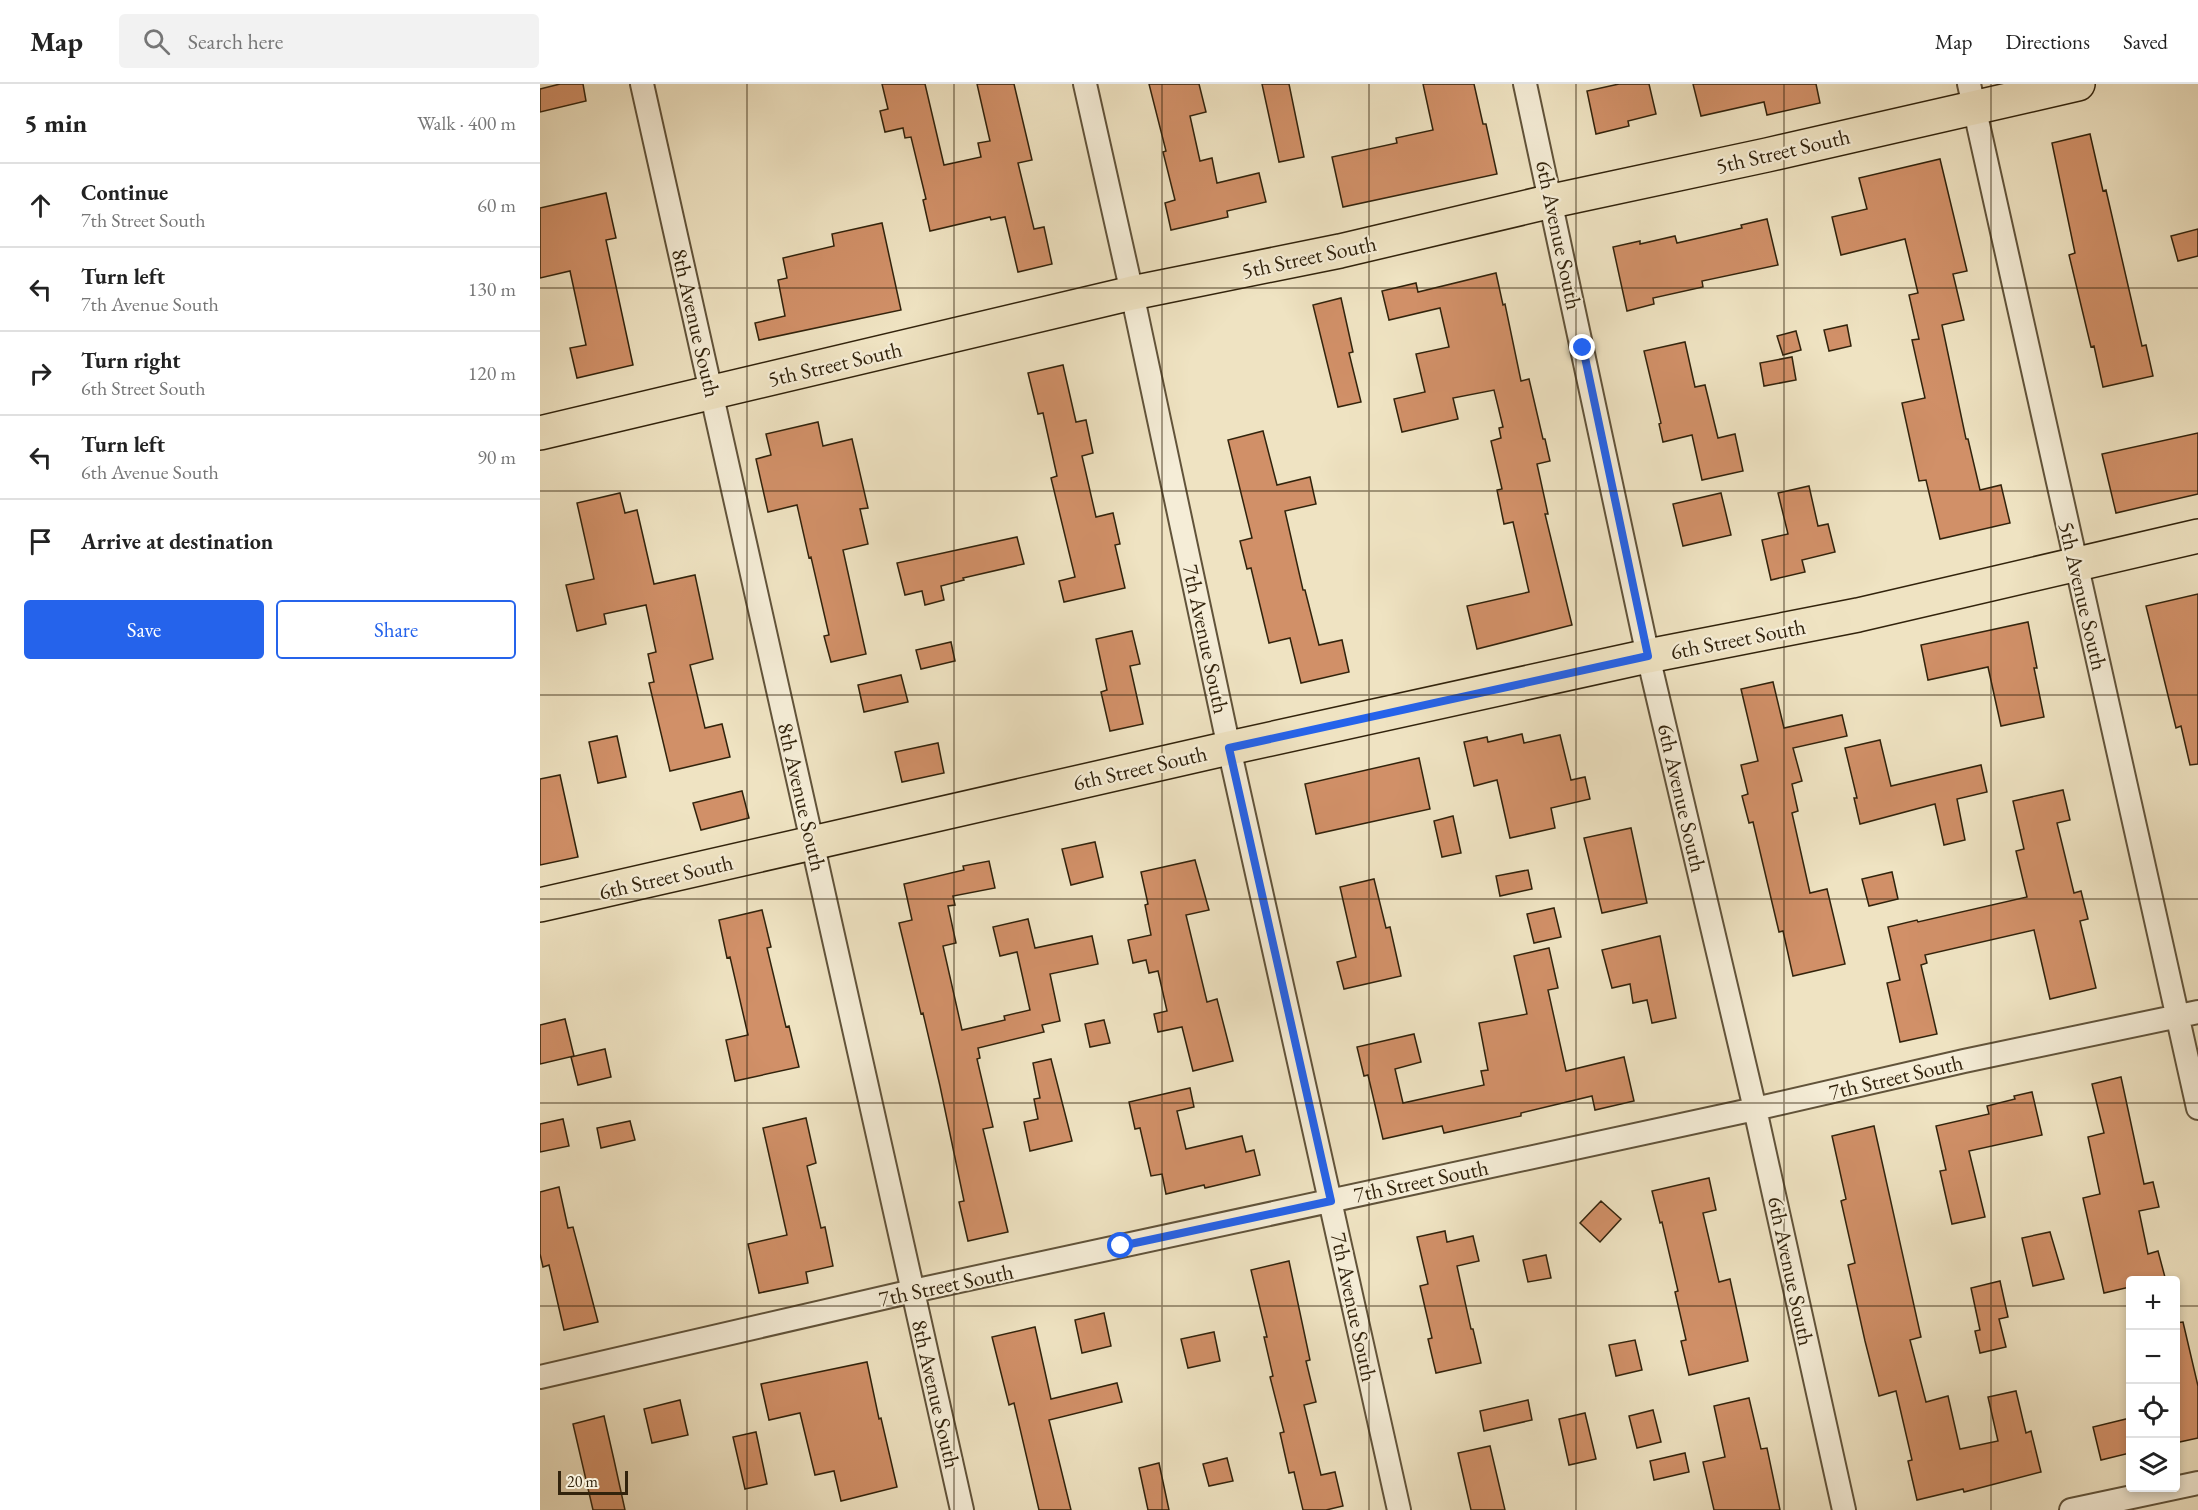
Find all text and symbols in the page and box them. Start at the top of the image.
search box [119,14,539,68]
text: Map [30,23,83,59]
icon: search [140,25,173,58]
text: Search here [188,27,283,56]
text: Map [1935,28,1972,55]
text: Directions [2005,28,2090,55]
text: Saved [2123,28,2168,55]
text: 5 min [24,106,87,140]
text: Walk · 400 m [417,110,516,136]
street label: 5th Street South [1713,121,1853,181]
street label: 6th Avenue South [1529,158,1589,312]
text: Continue [81,178,168,207]
icon: ahead [24,189,57,222]
text: 60 m [477,192,516,218]
text: 7th Street South [81,207,205,233]
street label: 5th Street South [1239,229,1379,285]
street label: 8th Avenue South [665,246,727,400]
text: Turn left [81,262,165,291]
icon: left [24,273,57,306]
text: 130 m [468,276,516,302]
text: 7th Avenue South [81,291,219,317]
street label: 5th Street South [765,334,905,394]
route end [1569,334,1595,360]
text: Turn right [81,346,180,375]
icon: right [24,357,57,390]
text: 120 m [468,360,516,386]
text: 6th Street South [81,375,205,401]
text: Turn left [81,430,165,459]
icon: left [24,441,57,474]
text: 90 m [477,444,516,470]
text: 6th Avenue South [81,459,219,485]
street label: 5th Avenue South [2052,519,2114,673]
icon: arrive [24,525,57,558]
text: Arrive at destination [81,527,273,556]
street label: 7th Avenue South [1176,562,1236,716]
button: Save [24,600,264,659]
button: Share [276,600,516,659]
street label: 6th Street South [1668,612,1808,666]
street label: 8th Avenue South [771,720,833,874]
street label: 6th Avenue South [1651,721,1713,875]
street label: 6th Street South [1070,738,1210,798]
street label: 6th Street South [596,847,736,907]
street label: 7th Street South [1826,1047,1966,1107]
street label: 7th Street South [1351,1153,1491,1209]
street label: 6th Avenue South [1761,1194,1821,1348]
street label: 7th Avenue South [1324,1230,1384,1384]
route start [1107,1232,1133,1258]
street label: 7th Street South [876,1257,1016,1313]
map controls [2126,1276,2180,1492]
button: + [2126,1276,2180,1330]
street label: 8th Avenue South [905,1317,967,1471]
button: − [2126,1330,2180,1384]
button: locate [2126,1384,2180,1438]
button: layers [2126,1438,2180,1492]
scale bar [558,1468,628,1496]
text: 20 m [567,1471,598,1492]

